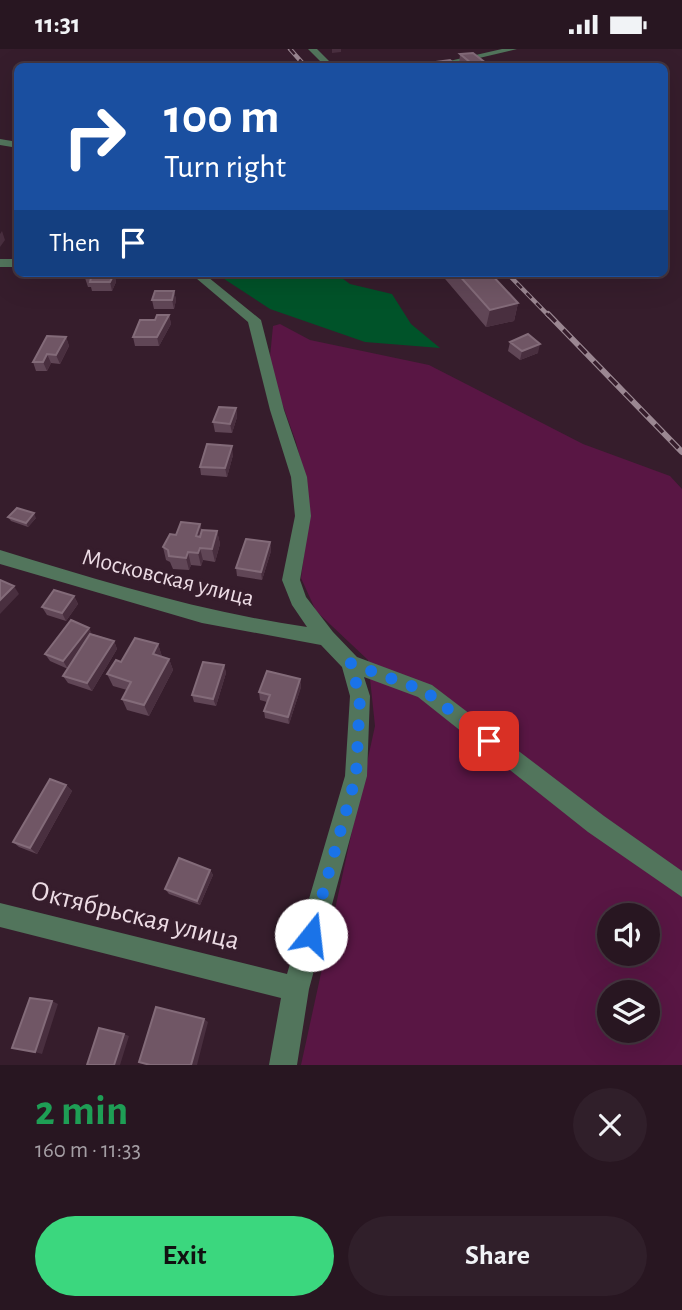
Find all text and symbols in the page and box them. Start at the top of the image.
text: 11:31 [35,11,80,37]
icon: right [49,91,140,182]
text: 100 m [164,93,280,142]
text: Turn right [164,151,286,183]
icon: arrive [114,224,152,262]
text: Then [49,230,100,256]
street label: Московская улица [79,545,257,611]
pin [459,711,519,771]
icon: arrive [470,722,508,760]
street label: Октябрьская улица [28,876,243,956]
position arrow [274,898,348,972]
map controls [597,903,660,1043]
button: sound [597,903,660,966]
button: layers [597,980,660,1043]
button: close [573,1088,647,1162]
text: 2 min [35,1090,128,1132]
text: 160 m · 11:33 [35,1139,141,1162]
button: Exit [35,1216,334,1296]
button: Share [348,1216,647,1296]

